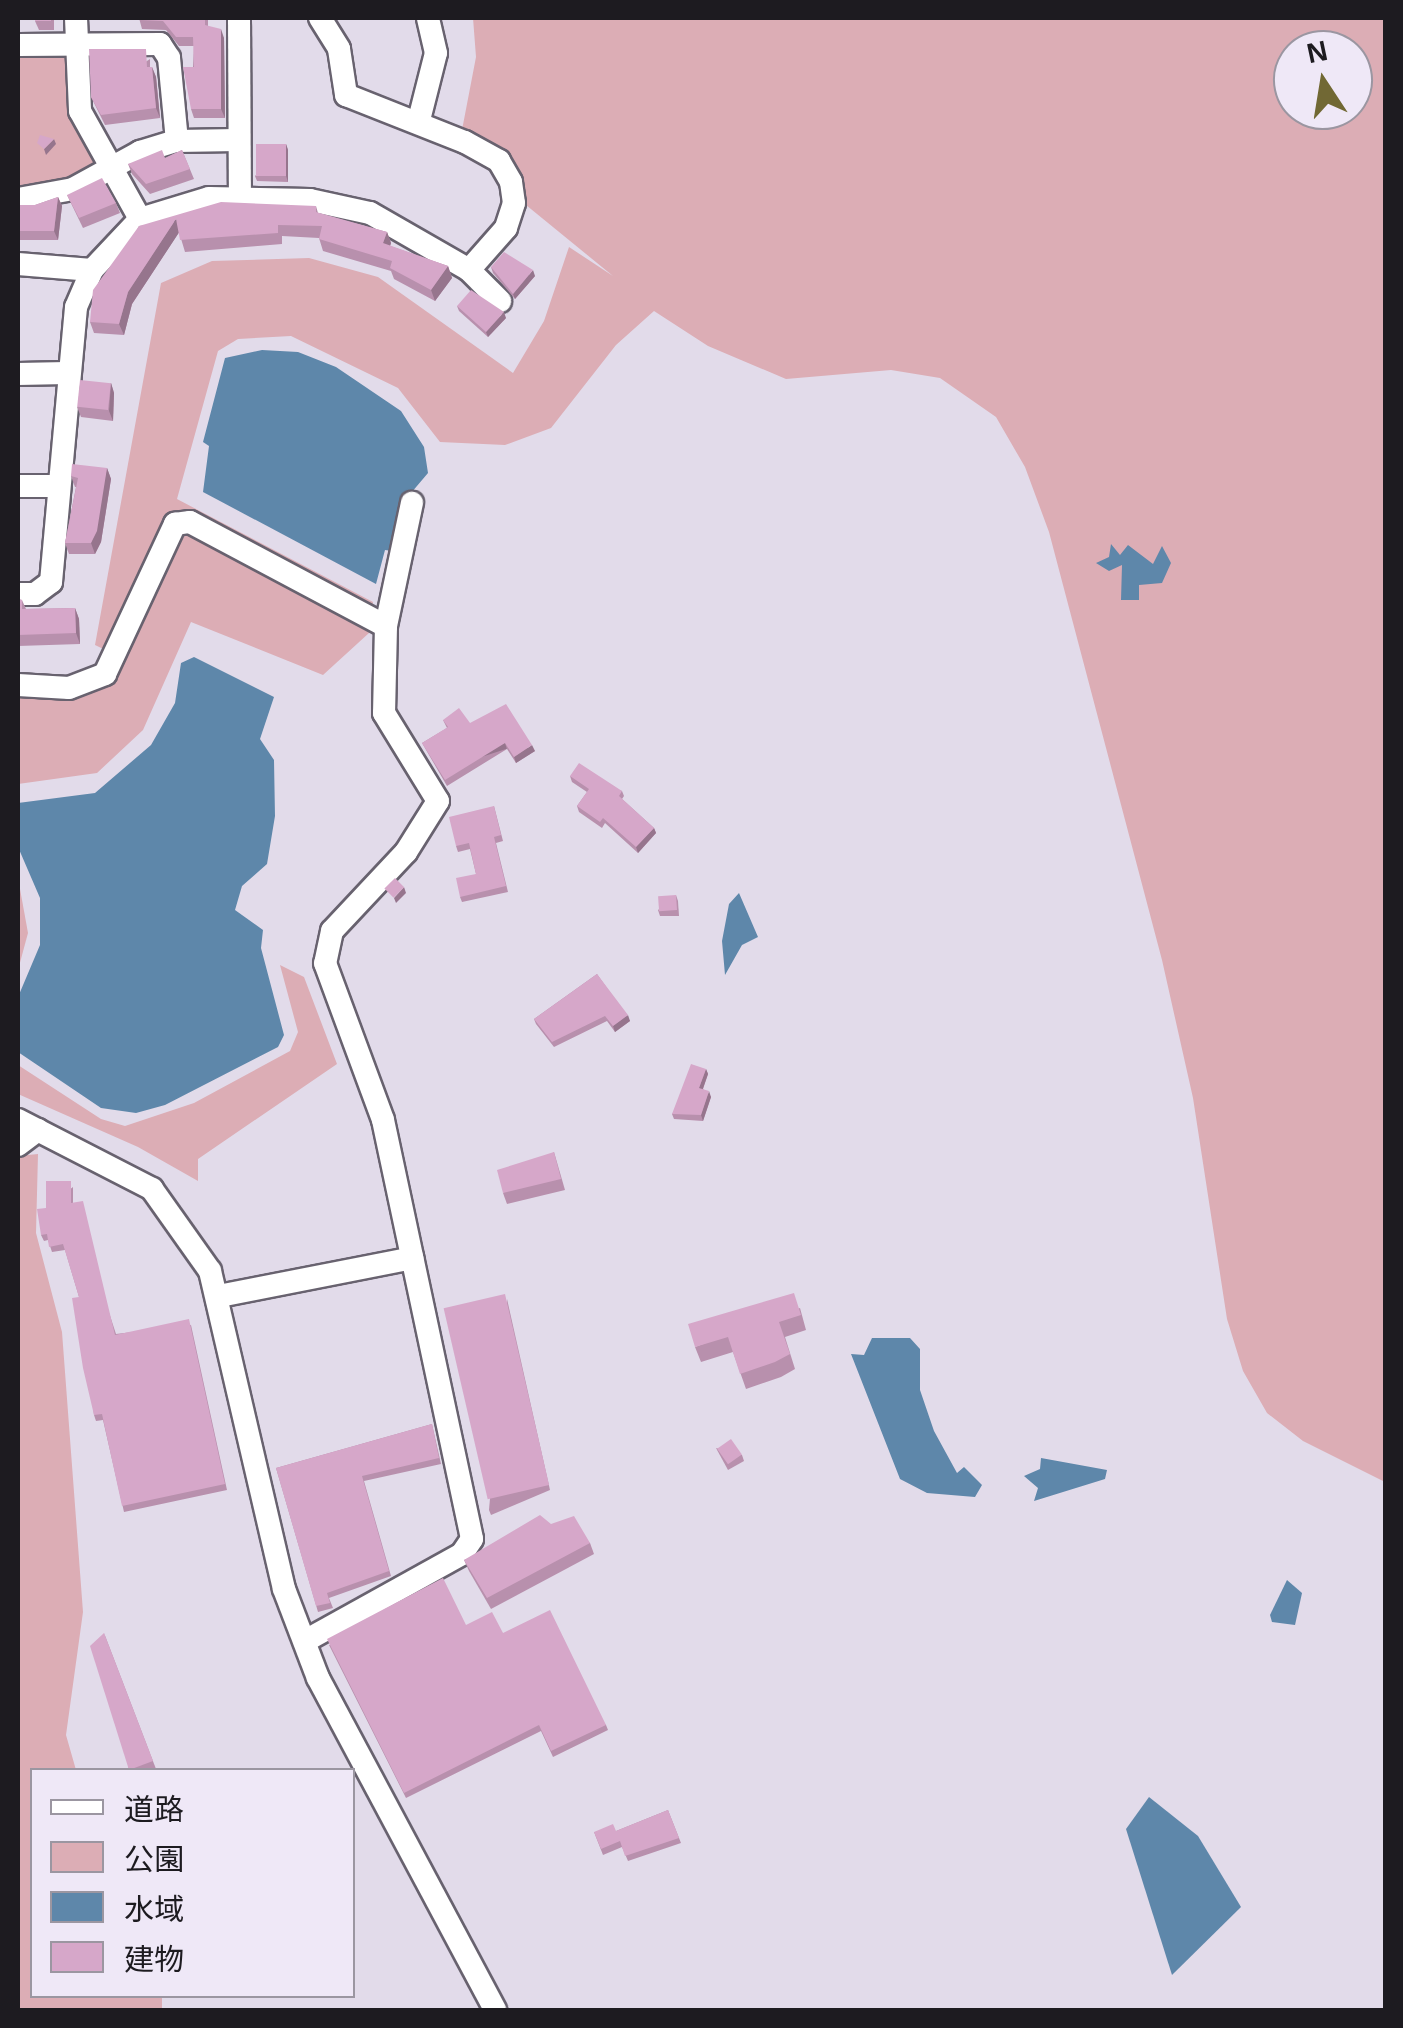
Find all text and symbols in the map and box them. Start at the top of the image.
north arrow [1273,30,1373,130]
text: N [1304,35,1330,69]
legend [30,1768,355,1998]
text: 道路 [124,1793,184,1826]
text: 公園 [124,1843,184,1876]
text: 水域 [124,1893,184,1926]
text: 建物 [124,1943,184,1976]

